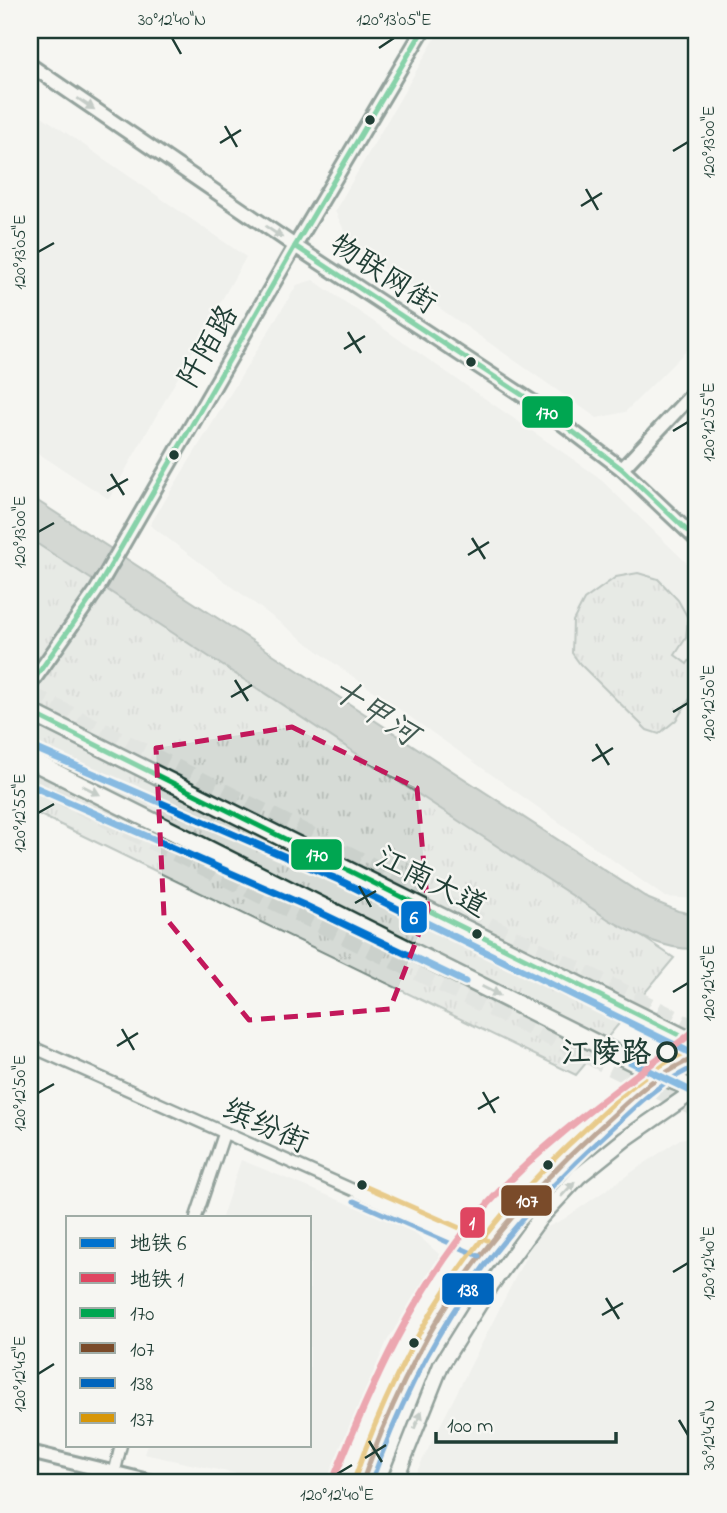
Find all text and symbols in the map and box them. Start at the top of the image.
text: 30°12'40"N [138,8,206,34]
text: 120°13'05"E [356,8,432,34]
one-way arrow [77,97,95,111]
text: 120°13'00"E [697,105,723,179]
unlabelled marker [363,113,377,127]
text: 120°13'05"E [8,214,34,290]
street label: 物联网街 [320,224,445,327]
one-way arrow [265,225,283,239]
street label: 阡陌路 [168,298,251,397]
unlabelled marker [464,355,478,369]
text: 120°12'55"E [697,382,723,462]
line badge: 170 [521,395,574,429]
text: 170 [536,401,559,428]
unlabelled marker [167,448,181,462]
text: 120°13'00"E [8,495,34,569]
text: 120°12'50"E [697,664,723,742]
water label: 十甲河 [320,668,430,763]
text: 120°12'55"E [8,773,34,853]
one-way arrow [81,785,101,796]
street label: 江南大道 [367,837,494,931]
line badge: 170 [290,838,343,871]
text: 170 [306,843,329,870]
line badge: 6 [400,900,428,934]
text: 6 [410,906,419,933]
unlabelled marker [470,927,484,941]
text: 120°12'45"E [697,945,723,1021]
one-way arrow [481,985,501,996]
place label: 江陵路 [561,1033,651,1077]
marker: 江陵路 [657,1042,677,1062]
text: 120°12'50"E [8,1054,34,1132]
street label: 缤纷街 [215,1089,315,1166]
unlabelled marker [541,1158,555,1172]
unlabelled marker [355,1178,369,1192]
one-way arrow [559,1181,575,1198]
line badge: 107 [500,1184,553,1217]
text: 107 [516,1189,538,1216]
line badge: 1 [459,1206,486,1239]
text: 1 [469,1211,475,1238]
legend [66,1216,312,1446]
text: 120°12'40"E [697,1226,723,1300]
text: 地铁 6 [130,1230,187,1260]
text: 地铁 1 [130,1266,184,1296]
line badge: 138 [441,1272,495,1306]
text: 138 [457,1278,479,1305]
text: 170 [130,1300,154,1330]
text: 120°12'45"E [8,1336,34,1412]
text: 107 [130,1336,155,1366]
unlabelled marker [407,1336,421,1350]
text: 138 [130,1370,153,1400]
text: 30°12'45"N [697,1400,723,1470]
scale bar [436,1401,617,1445]
text: 137 [130,1406,154,1436]
one-way arrow [413,1409,424,1430]
text: 100 m [447,1412,493,1442]
text: 120°12'40"E [300,1483,374,1509]

